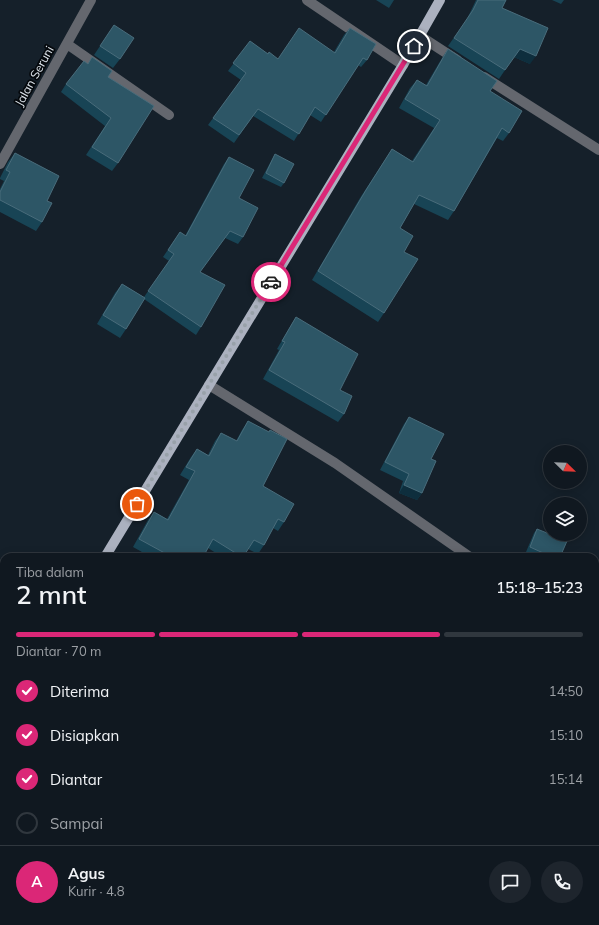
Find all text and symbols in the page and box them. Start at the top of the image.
pin [397,29,431,63]
icon: home [403,35,425,57]
street label: Jalan Seruni [11,43,57,109]
courier [251,262,291,302]
icon: car [260,271,282,293]
north arrow [543,445,587,489]
map controls [543,445,587,541]
pin [120,487,154,521]
icon: bag [126,493,148,515]
button: layers [543,497,587,541]
text: Tiba dalam [16,564,84,580]
text: 2 mnt [16,578,87,611]
text: 15:18–15:23 [496,578,583,597]
text: Diantar · 70 m [16,643,102,659]
icon: check [16,680,38,702]
text: Diterima [50,682,109,701]
text: 14:50 [549,683,583,699]
icon: check [16,724,38,746]
text: Disiapkan [50,726,119,745]
text: 15:10 [549,727,583,743]
icon: check [16,768,38,790]
text: Diantar [50,770,102,789]
text: 15:14 [549,771,583,787]
text: Sampai [50,814,103,833]
button: chat [489,861,531,903]
button: phone [541,861,583,903]
text: Agus [68,864,105,883]
text: A [31,872,43,891]
text: Kurir · 4.8 [68,883,125,899]

